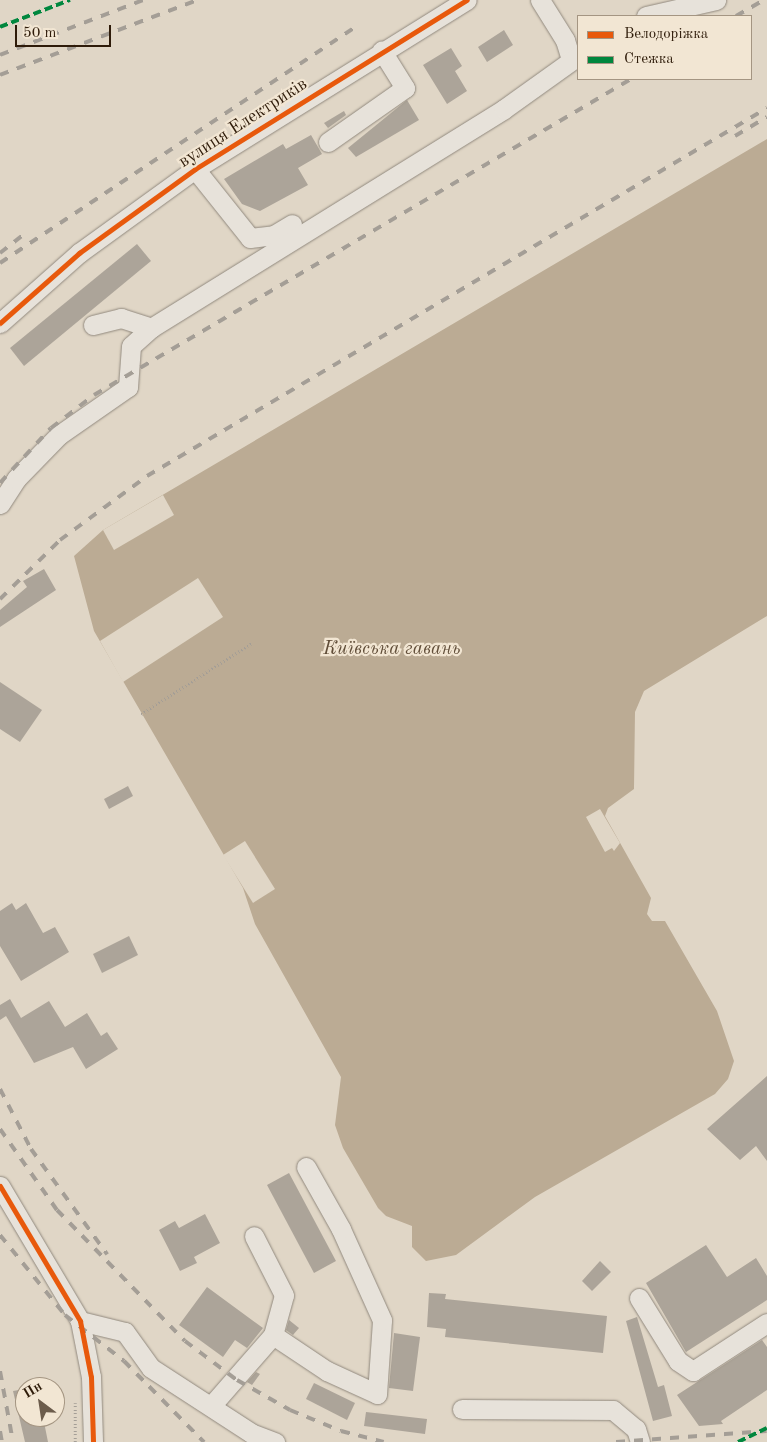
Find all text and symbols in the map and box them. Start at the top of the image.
scale bar [18,15,114,47]
legend [577,15,752,80]
text: 50 m [23,26,57,41]
text: Велодоріжка [624,27,708,42]
text: Стежка [624,52,674,67]
street label: вулиця Електриків [175,73,311,173]
water label: Київська гавань [323,639,461,661]
north arrow [15,1377,65,1427]
text: Пн [21,1379,45,1401]

